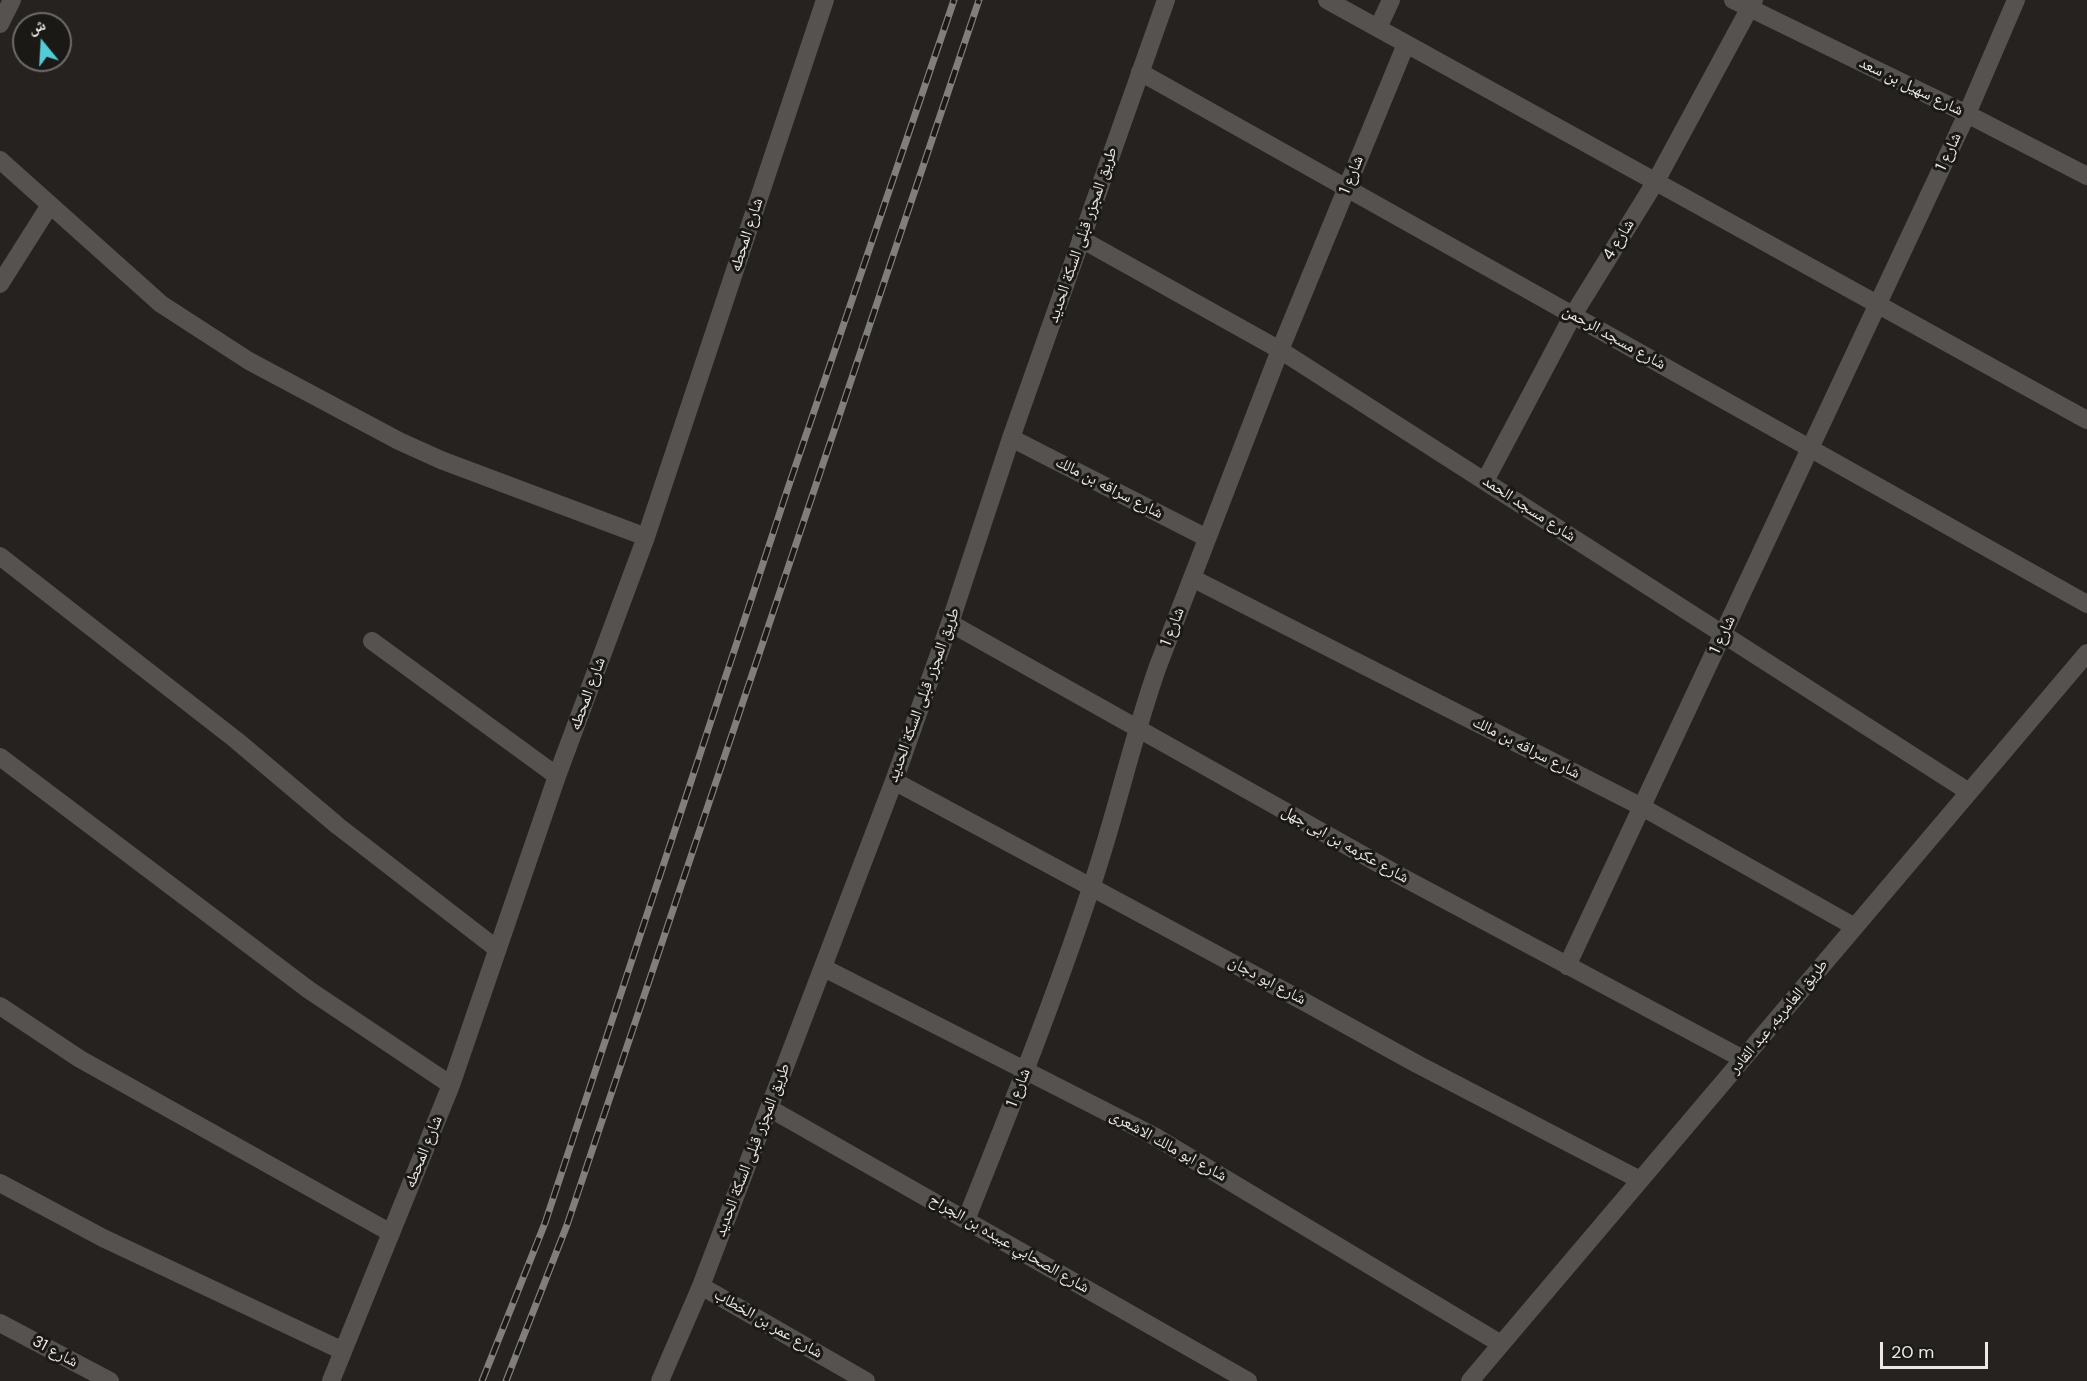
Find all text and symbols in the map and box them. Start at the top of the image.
north arrow [12,12,72,72]
text: ش [26,14,48,39]
street label: شارع سهيل بن سعد [1856,53,1966,121]
street label: شارع 1 [1932,130,1966,174]
street label: طريق المجزر قبلى السكة الحديد [1044,145,1122,325]
street label: شارع 1 [1336,153,1368,197]
street label: شارع المحطه [726,196,768,274]
street label: شارع 4 [1599,216,1639,264]
street label: شارع مسجد الرحمن [1559,302,1669,374]
street label: شارع سراقه بن مالك [1052,453,1166,523]
street label: شارع مسجد الحمد [1479,472,1579,546]
street label: طريق المجزر قبلى السكة الحديد [883,605,965,785]
street label: شارع 1 [1157,605,1189,649]
street label: شارع 1 [1706,613,1740,657]
street label: شارع المحطه [566,655,610,733]
street label: شارع سراقه بن مالك [1469,713,1583,783]
street label: شارع عكرمه بن ابى جهل [1278,802,1412,888]
street label: شارع ابو دجان [1225,953,1309,1009]
street label: طريق العامريه, عبد القادر [1726,956,1832,1078]
street label: طريق المجزر قبلى السكة الحديد [711,1061,795,1239]
street label: شارع 1 [1003,1066,1035,1110]
street label: شارع ابو مالك الاشعرى [1106,1106,1230,1186]
street label: شارع المحطه [401,1113,447,1191]
street label: شارع الصحابي عبيده بن الجراح [925,1190,1093,1298]
street label: شارع عمر بن الخطاب [710,1285,826,1363]
scale bar [1883,1330,1991,1368]
street label: شارع 31 [29,1332,81,1372]
text: 20 m [1891,1340,1934,1364]

